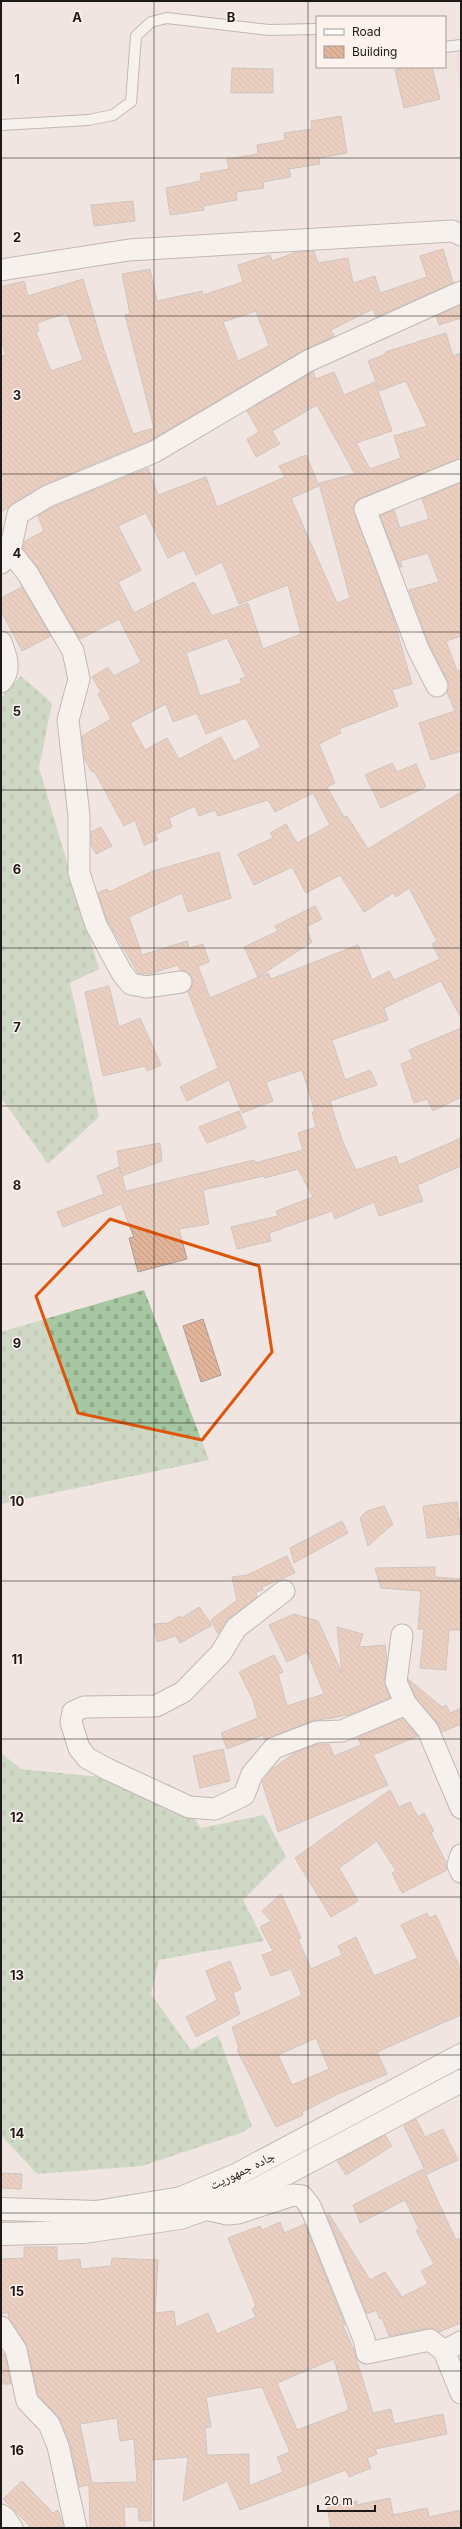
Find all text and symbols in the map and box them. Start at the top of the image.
text: A [72,9,82,25]
text: B [227,9,236,25]
legend [316,16,446,68]
text: Road [352,24,381,39]
text: Building [352,44,397,59]
text: 1 [14,71,20,87]
text: 2 [13,229,21,245]
text: 3 [13,387,21,403]
text: 4 [13,545,22,561]
text: 5 [13,703,21,719]
text: 6 [13,861,21,877]
text: 7 [13,1019,21,1035]
text: 8 [13,1177,21,1193]
text: 9 [13,1335,21,1351]
text: 10 [10,1493,24,1509]
text: 11 [11,1651,23,1667]
text: 12 [10,1809,24,1825]
text: 13 [10,1967,24,1983]
text: 14 [10,2125,24,2141]
street label: جاده جمهوریت [207,2147,278,2194]
text: 15 [10,2283,24,2299]
text: 16 [10,2442,24,2458]
scale bar [318,2487,375,2513]
text: 20 m [324,2493,353,2508]

